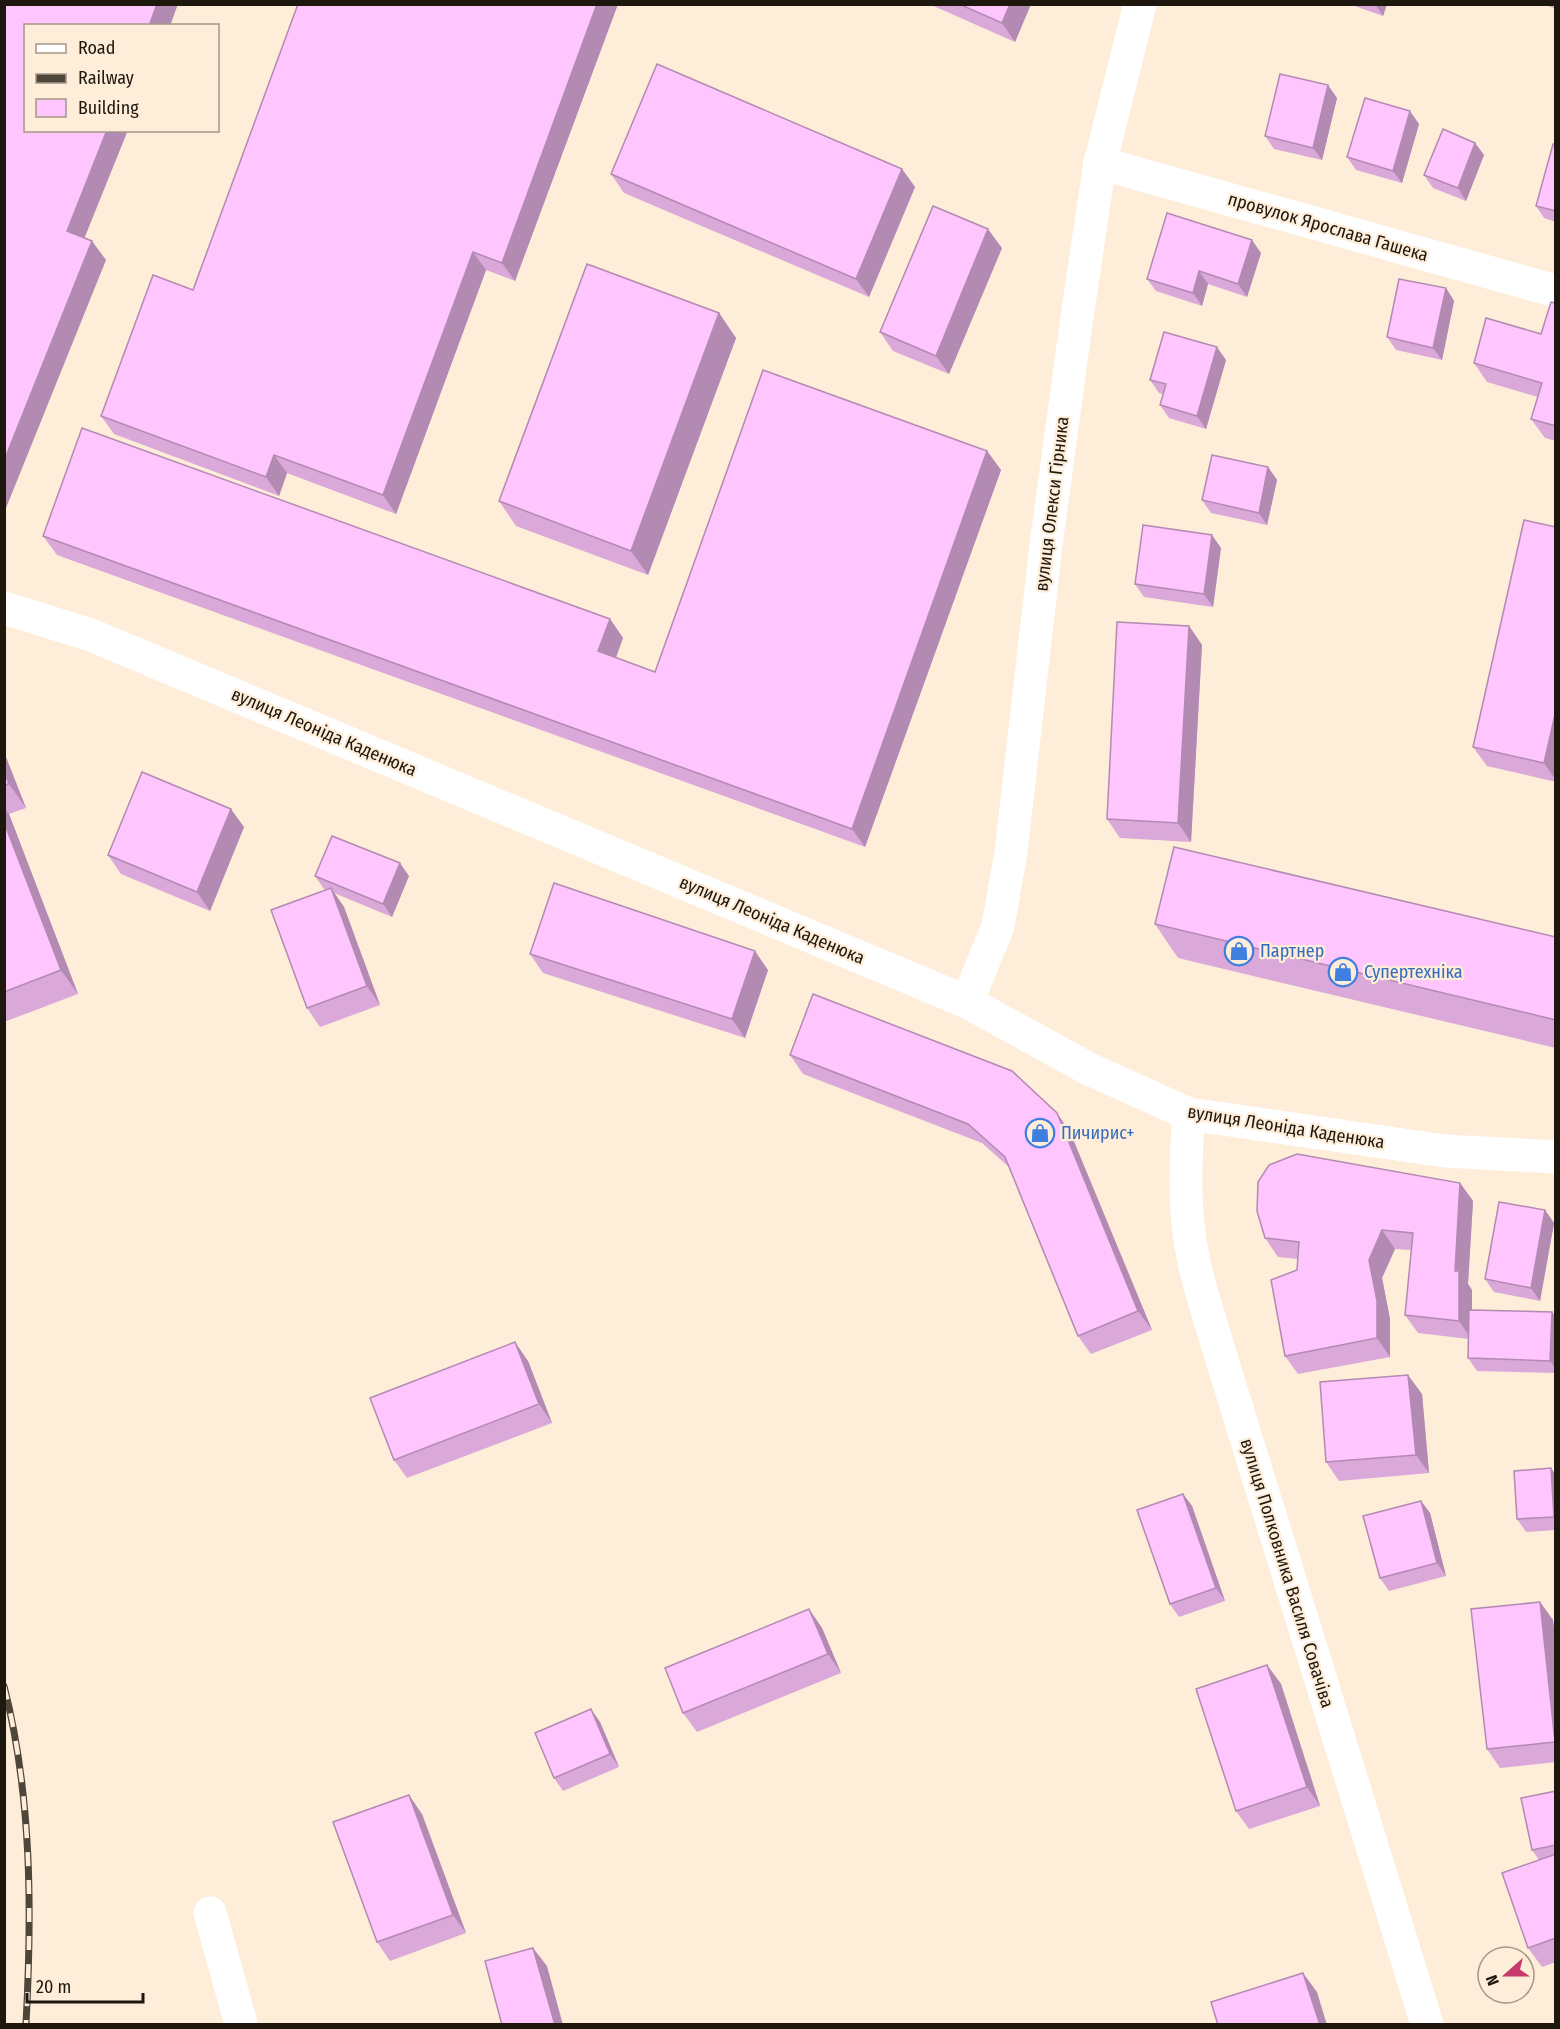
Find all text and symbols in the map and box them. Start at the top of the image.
legend [24,24,219,132]
text: Road [78,37,115,59]
text: Railway [78,67,134,89]
text: Building [78,97,139,119]
street label: провулок Ярослава Гашека [1225,188,1431,266]
street label: вулиця Олекси Гірника [1030,415,1074,593]
street label: вулиця Леоніда Каденюка [228,683,420,781]
street label: вулиця Леоніда Каденюка [676,871,868,969]
shop icon: Партнер [1223,935,1255,967]
place label: Партнер [1260,940,1324,962]
shop icon: Супертехніка [1327,956,1359,988]
place label: Супертехніка [1364,961,1463,983]
street label: вулиця Леоніда Каденюка [1186,1101,1386,1153]
shop icon: Пичирис+ [1024,1117,1056,1149]
place label: Пичирис+ [1061,1122,1134,1144]
street label: вулиця Полковника Василя Совачіва [1235,1436,1339,1710]
north arrow [1476,1945,1536,2005]
scale bar [27,1966,142,2004]
text: N [1482,1972,1503,1988]
text: 20 m [36,1976,71,1998]

